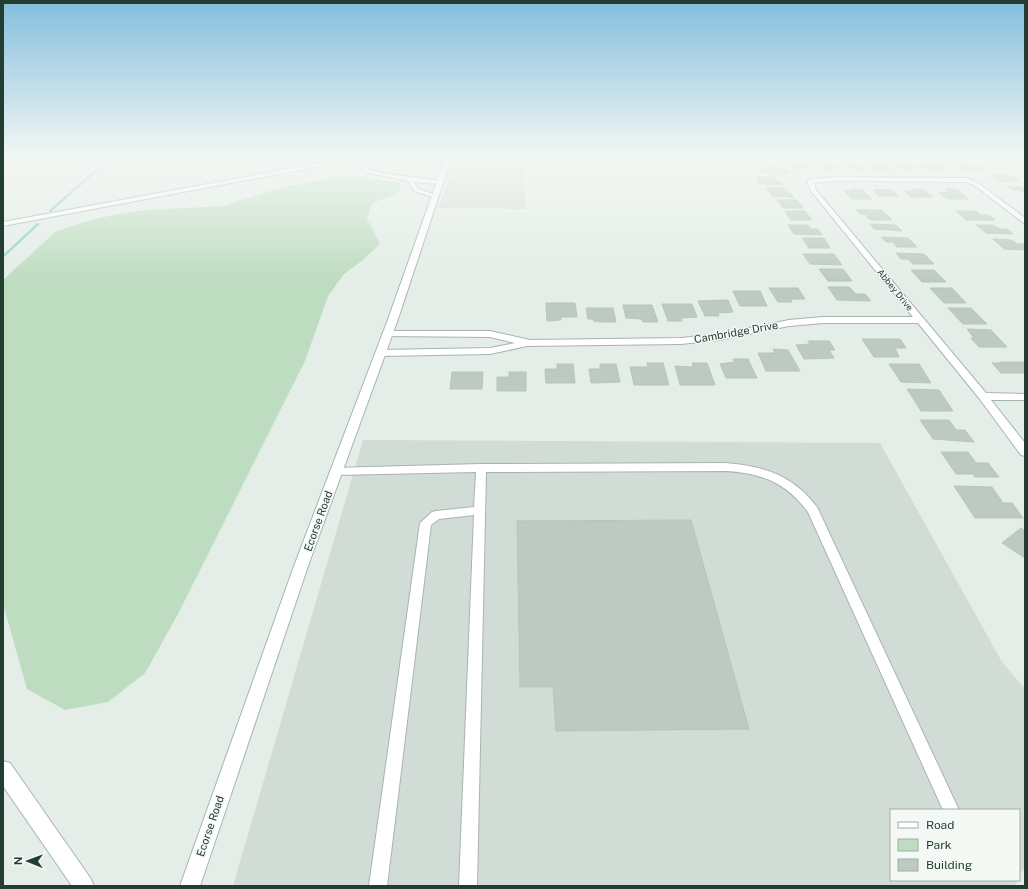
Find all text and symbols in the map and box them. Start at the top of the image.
street label: Abbey Drive [875,267,916,313]
street label: Cambridge Drive [693,319,779,345]
street label: Ecorse Road [301,489,335,553]
street label: Ecorse Road [194,794,226,858]
legend [890,809,1020,881]
text: Road [926,818,954,832]
text: Park [926,838,952,852]
north arrow [8,841,48,881]
text: N [12,856,24,865]
text: Building [926,858,972,872]

